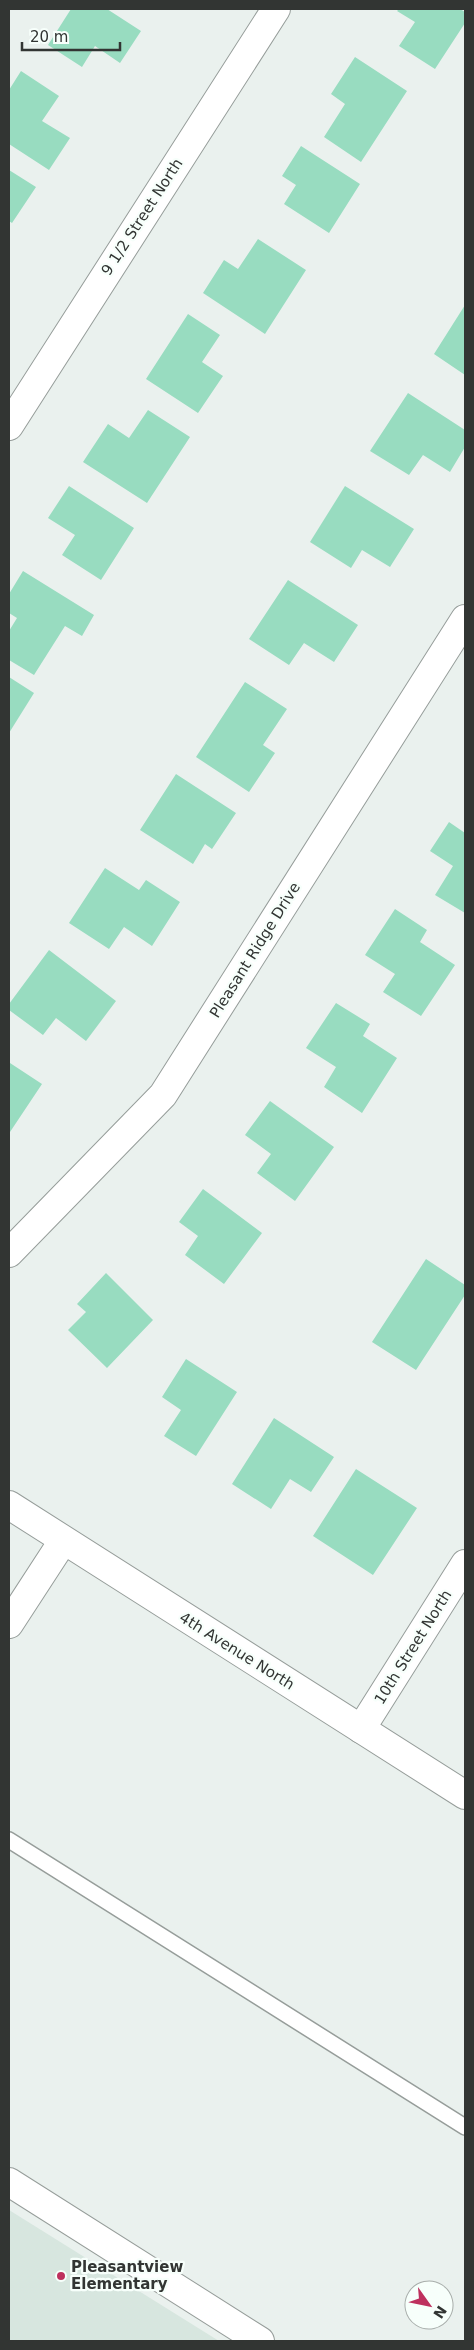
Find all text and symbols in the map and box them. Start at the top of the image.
scale bar [22,20,120,52]
text: 20 m [30,28,68,46]
street label: 9 1/2 Street North [98,155,186,279]
street label: Pleasant Ridge Drive [206,879,304,1021]
street label: 10th Street North [371,1586,455,1708]
street label: 4th Avenue North [176,1608,298,1694]
place label: Pleasantview Elementary [71,2258,183,2293]
marker: Pleasantview Elementary [55,2270,67,2282]
north arrow [404,2280,454,2330]
text: N [430,2303,450,2321]

